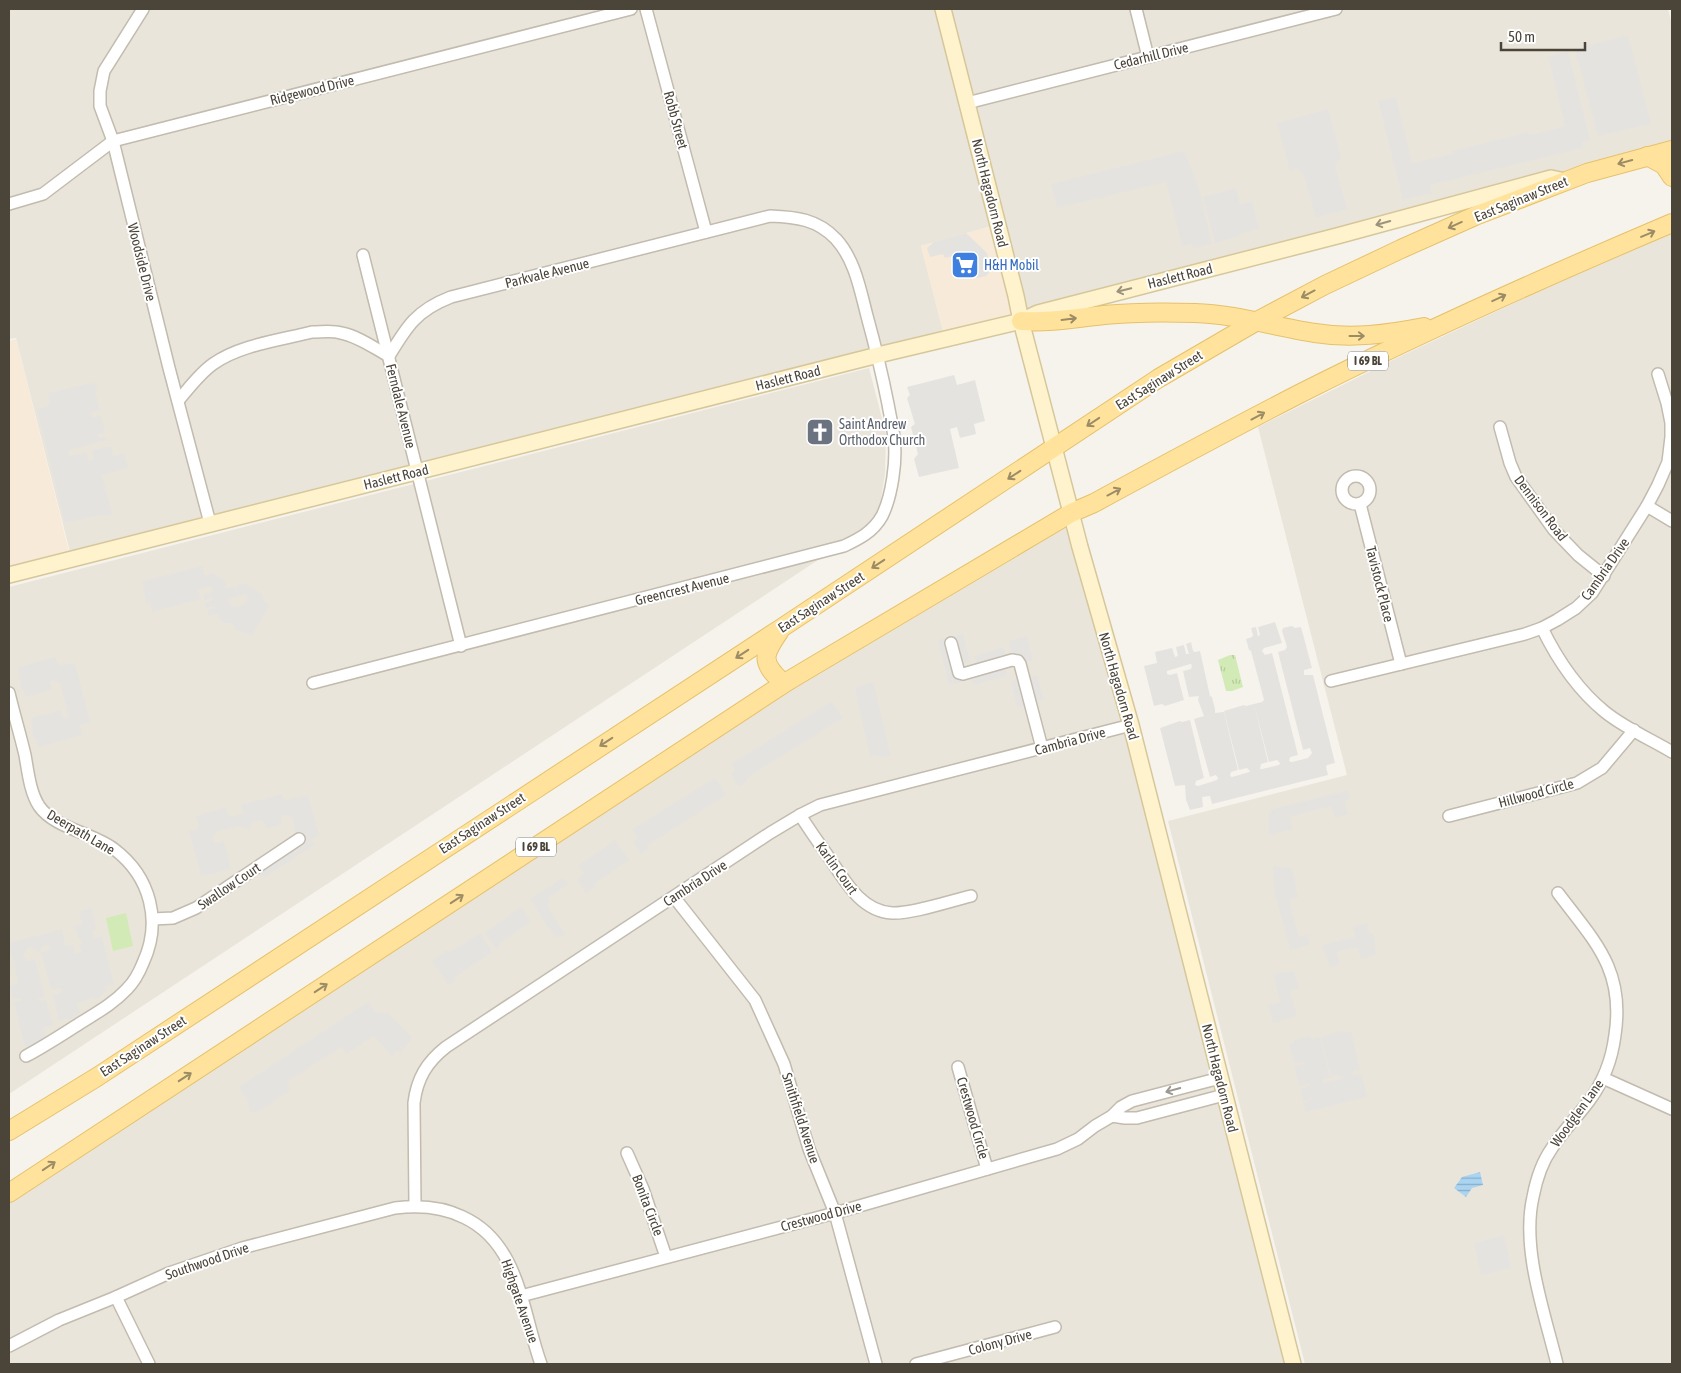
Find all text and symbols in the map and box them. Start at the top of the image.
scale bar [1501,20,1585,52]
text: 50 m [1508,28,1535,45]
street label: Cedarhill Drive [1112,39,1190,73]
street label: Ridgewood Drive [268,72,356,108]
street label: Robb Street [661,89,691,151]
street label: North Hagadorn Road [969,137,1011,249]
one-way arrow [1618,158,1634,168]
street label: East Saginaw Street [1472,173,1570,225]
one-way arrow [1376,219,1392,228]
street label: Woodside Drive [125,221,159,303]
one-way arrow [1448,221,1463,231]
one-way arrow [1640,228,1655,238]
supermarket icon: H&H Mobil [950,250,980,280]
street label: Parkvale Avenue [503,255,591,291]
place label: H&H Mobil [984,257,1039,273]
street label: Haslett Road [1146,260,1214,292]
one-way arrow [1117,286,1133,296]
one-way arrow [1301,290,1316,299]
one-way arrow [1491,293,1506,303]
one-way arrow [1061,314,1077,324]
one-way arrow [1348,331,1365,341]
street label: East Saginaw Street [1113,347,1205,413]
road number: I 69 BL [1348,352,1388,371]
street label: Ferndale Avenue [383,362,419,450]
street label: Haslett Road [754,362,822,394]
one-way arrow [1250,411,1265,420]
place label: Saint Andrew Orthodox Church [839,416,925,448]
church icon: Saint Andrew Orthodox Church [805,417,835,447]
one-way arrow [1087,417,1101,427]
street label: Haslett Road [362,461,430,493]
one-way arrow [1007,470,1021,480]
street label: Dennison Road [1511,472,1571,544]
one-way arrow [1107,487,1122,497]
street label: Cambria Drive [1578,535,1632,603]
street label: Tavistock Place [1363,544,1397,624]
one-way arrow [871,559,885,570]
street label: East Saginaw Street [775,568,867,636]
street label: Greencrest Avenue [633,570,731,608]
street label: North Hagadorn Road [1096,630,1142,742]
one-way arrow [736,649,750,659]
street label: Cambria Drive [1033,724,1107,758]
one-way arrow [600,737,614,747]
street label: Hillwood Circle [1497,775,1575,811]
street label: East Saginaw Street [436,789,528,857]
street label: Deerpath Lane [44,806,118,858]
road number: I 69 BL [516,838,556,856]
street label: Karlin Court [813,839,861,897]
street label: Cambria Drive [660,857,730,909]
street label: Swallow Court [195,859,263,913]
one-way arrow [449,893,463,903]
one-way arrow [313,983,327,993]
street label: East Saginaw Street [97,1012,189,1080]
street label: North Hagadorn Road [1199,1022,1241,1134]
street label: Smithfield Avenue [779,1071,823,1165]
one-way arrow [178,1072,192,1082]
street label: Crestwood Circle [954,1075,992,1161]
street label: Woodglen Lane [1547,1076,1607,1150]
one-way arrow [1165,1086,1181,1096]
one-way arrow [42,1161,56,1171]
street label: Bonita Circle [629,1172,667,1238]
street label: Crestwood Drive [779,1198,863,1234]
street label: Southwood Drive [163,1239,251,1283]
street label: Highgate Avenue [498,1257,542,1345]
street label: Colony Drive [967,1326,1033,1358]

